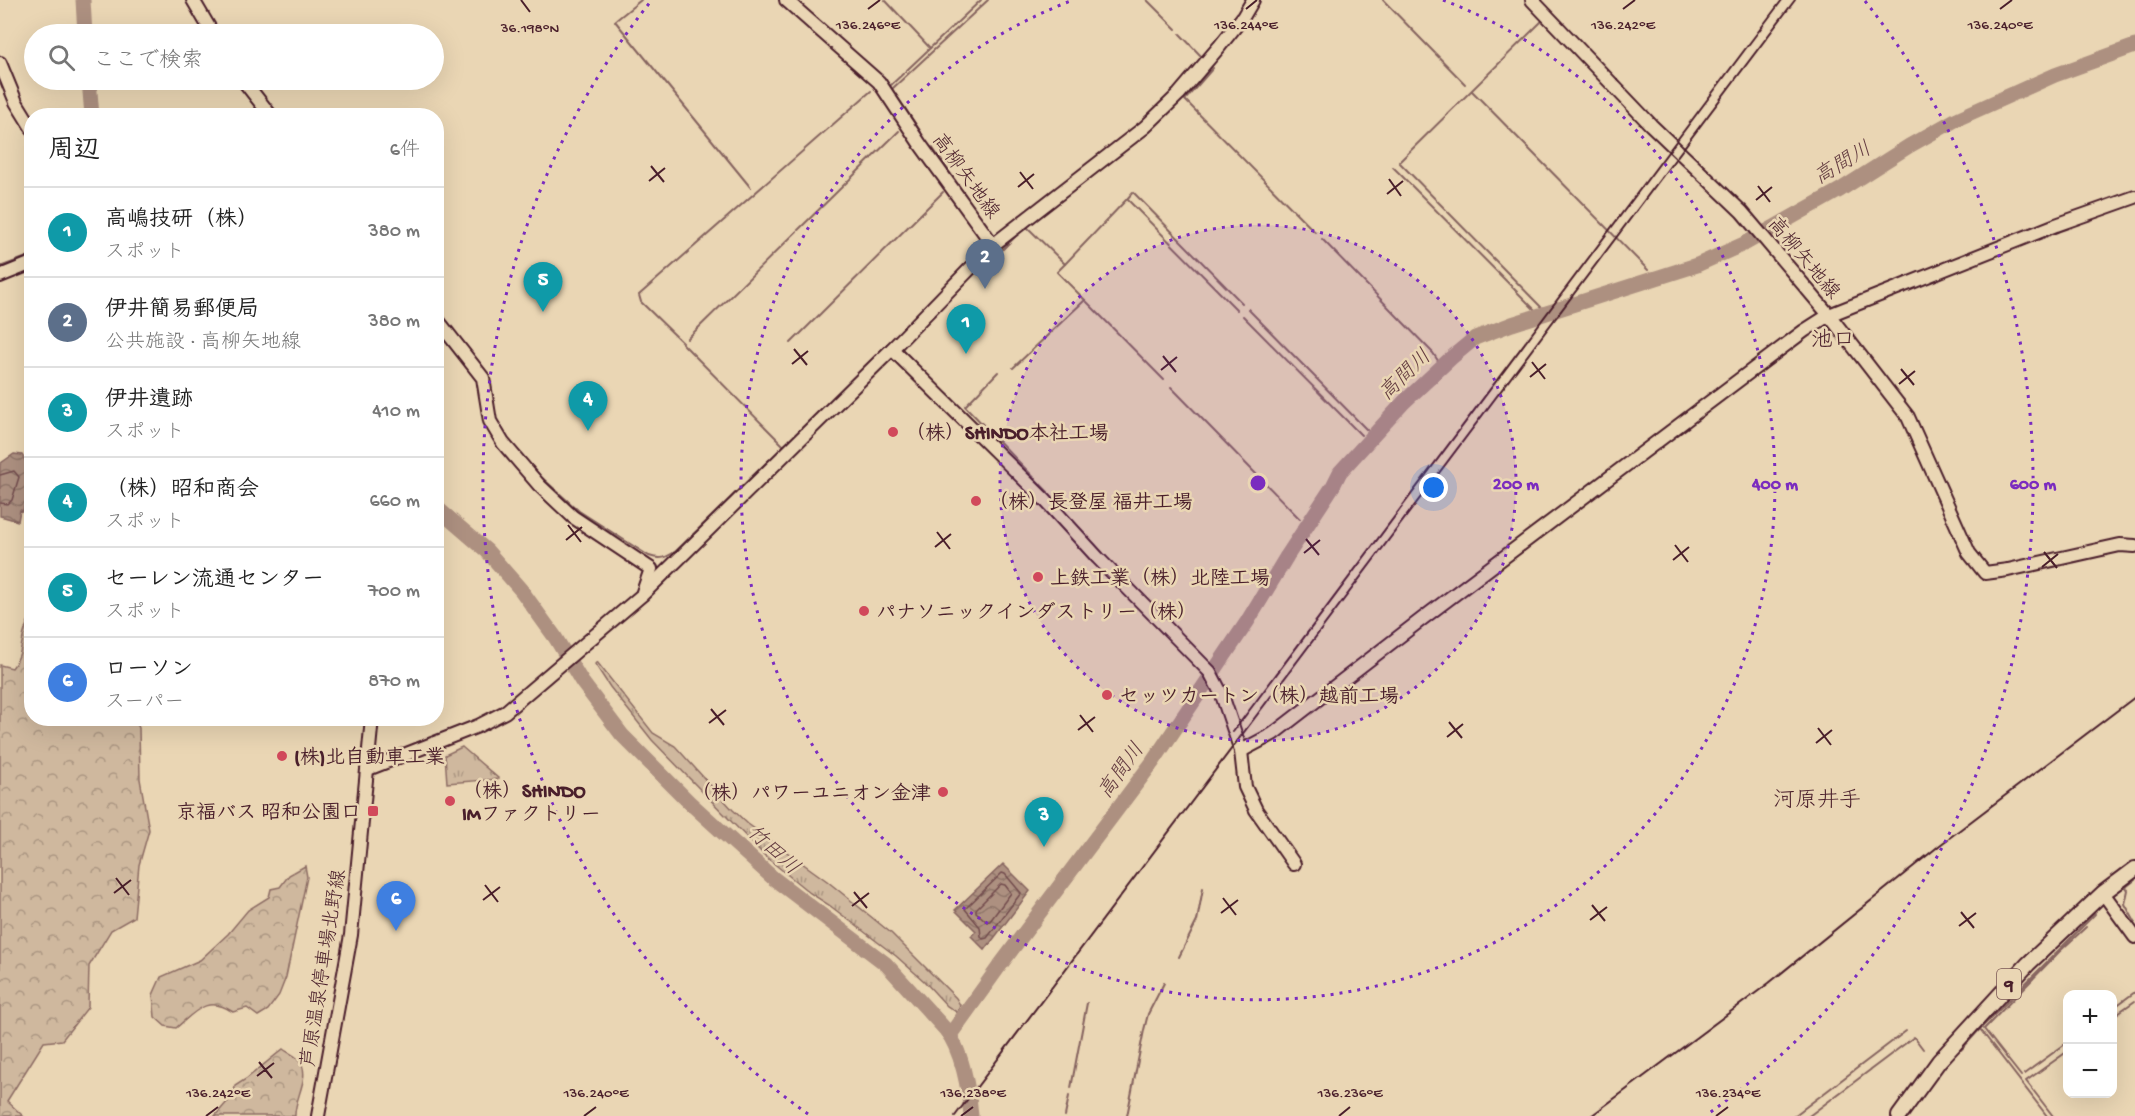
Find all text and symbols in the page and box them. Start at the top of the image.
text: 136.246°E [835,17,901,35]
text: 136.244°E [1213,17,1279,35]
text: 136.242°E [1590,17,1656,35]
text: 136.240°E [1966,17,2033,35]
text: 36.198°N [500,20,559,38]
search box [24,24,444,90]
icon: search [45,41,78,74]
text: ここで検索 [93,49,203,75]
street label: 高柳矢地線 [925,129,1004,224]
water label: 高間川 [1809,136,1877,192]
text: 周辺 [48,137,100,168]
text: 6件 [390,140,420,163]
text: 高嶋技研（株） [105,208,259,234]
street label: 高柳矢地線 [1761,212,1845,305]
text: 1 [63,221,72,244]
text: 380 m [368,221,420,244]
pin: 2 [966,240,1004,289]
text: スポット [105,242,185,265]
pin: 5 [524,262,562,312]
text: 伊井簡易郵便局 [105,298,259,324]
pin: 1 [946,304,986,354]
text: 2 [63,311,72,334]
text: 380 m [368,311,420,334]
district label: 池口 [1811,328,1855,355]
text: 公共施設 · 高柳矢地線 [105,332,301,355]
water label: 高間川 [1374,344,1438,407]
pin: 4 [568,382,608,431]
text: 伊井遺跡 [105,388,193,414]
text: 3 [62,401,73,424]
text: 410 m [372,401,420,424]
text: スポット [105,422,185,445]
place label: （株）SHINDO本社工場 [905,422,1109,447]
marker: （株）SHINDO本社工場 [886,425,900,439]
centre of rings [1248,473,1268,493]
your location [1419,473,1448,502]
text: 200 m [1493,475,1539,496]
text: 400 m [1751,475,1798,496]
text: 600 m [2010,475,2057,496]
text: （株）昭和商会 [105,478,259,504]
text: 4 [63,491,72,514]
text: 660 m [369,491,420,514]
place label: （株）長登屋 福井工場 [988,491,1193,516]
marker: （株）長登屋 福井工場 [969,494,983,508]
text: スポット [105,512,185,535]
place label: 上鉄工業（株）北陸工場 [1050,567,1270,592]
text: セーレン流通センター [105,568,324,594]
marker: 上鉄工業（株）北陸工場 [1031,570,1045,584]
text: 5 [62,581,73,604]
text: 700 m [368,581,420,604]
place label: パナソニックインダストリー（株） [876,601,1197,626]
text: スポット [105,602,185,625]
marker: パナソニックインダストリー（株） [857,604,871,618]
text: ローソン [105,658,193,684]
text: 6 [62,671,73,694]
text: 870 m [368,671,420,694]
place label: セッツカートン（株）越前工場 [1119,685,1399,710]
marker: セッツカートン（株）越前工場 [1100,688,1114,702]
text: スーパー [105,692,184,715]
water label: 高間川 [1093,738,1151,805]
place label: (株)北自動車工業 [294,746,445,771]
marker: (株)北自動車工業 [275,749,289,763]
place label: （株）SHINDO IMファクトリー [462,780,601,828]
place label: （株）パワーユニオン金津 [691,782,931,807]
marker: （株）パワーユニオン金津 [936,785,950,799]
district label: 河原井手 [1773,788,1861,815]
marker: （株）SHINDO IMファクトリー [443,794,457,808]
pin: 3 [1024,798,1064,847]
place label: 京福バス 昭和公園口 [176,801,361,826]
marker: 京福バス 昭和公園口 [366,804,380,818]
water label: 竹田川 [740,820,804,882]
street label: 芦原温泉停車場北野線 [296,868,352,1069]
pin: 6 [376,882,416,931]
road number: 9 [1997,969,2021,999]
map controls [2063,990,2117,1098]
button: + [2063,990,2117,1044]
button: − [2063,1044,2117,1098]
text: 136.242°E [185,1085,251,1103]
text: 136.240°E [562,1085,629,1103]
text: 136.238°E [939,1085,1006,1103]
text: 136.236°E [1317,1085,1383,1103]
text: 136.234°E [1695,1085,1761,1103]

